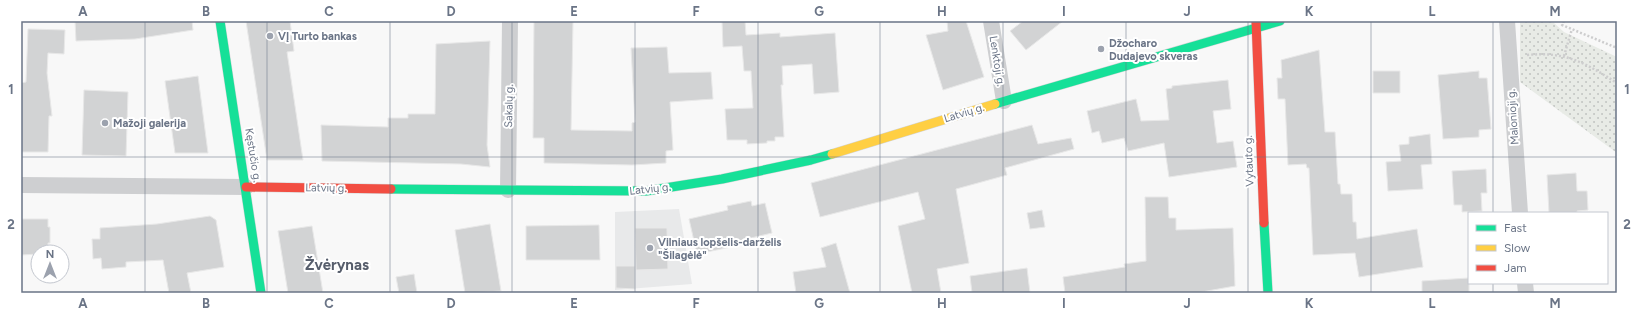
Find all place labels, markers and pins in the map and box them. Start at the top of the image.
place label: VĮ Turto bankas [278,30,357,43]
marker: VĮ Turto bankas [265,31,275,41]
place label: Džocharo Dudajevo skveras [1109,37,1198,63]
marker: Džocharo Dudajevo skveras [1096,44,1106,54]
place label: Mažoji galerija [113,117,186,130]
marker: Mažoji galerija [100,118,110,128]
place label: Vilniaus lopšelis-darželis "Šilagėlė" [658,236,781,262]
marker: Vilniaus lopšelis-darželis "Šilagėlė" [645,243,655,253]

